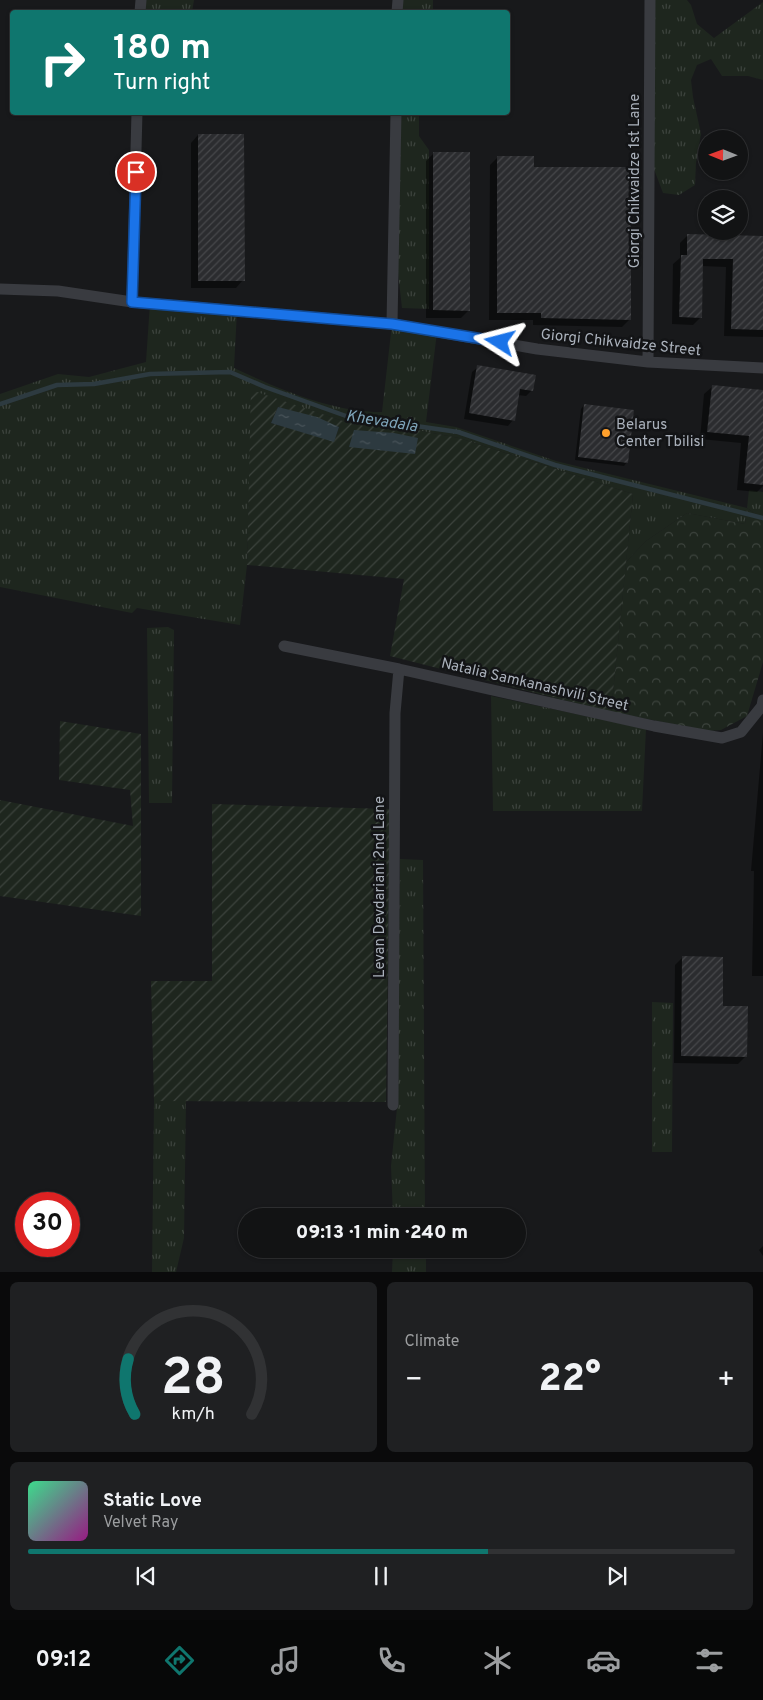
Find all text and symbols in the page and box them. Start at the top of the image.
text: 180 m [113,27,211,71]
icon: right [30,30,95,95]
text: Turn right [113,70,210,97]
street label: Giorgi Chikvaidze 1st Lane [626,94,645,268]
north arrow [698,130,748,180]
map controls [698,130,748,240]
pin [115,151,157,193]
icon: arrive [122,158,150,186]
button: layers [698,190,748,240]
position arrow [473,315,525,367]
street label: Giorgi Chikvaidze Street [540,326,702,361]
water label: Khevadala [345,406,420,438]
place label: Belarus Center Tbilisi [616,416,704,452]
marker: Belarus Center Tbilisi [600,427,612,439]
street label: Natalia Samkanashvili Street [439,655,630,716]
street label: Levan Devdariani 2nd Lane [371,796,390,978]
speed limit sign: 30 [15,1192,80,1257]
text: 09:13 · 1 min · 240 m [296,1221,468,1245]
text: Climate [405,1332,459,1352]
text: 28 [161,1347,226,1413]
text: 22° [539,1356,601,1405]
text: − [405,1363,423,1399]
text: + [717,1363,735,1399]
text: km/h [172,1403,215,1426]
text: Static Love [103,1489,202,1513]
text: Velvet Ray [103,1513,178,1533]
icon: previous [132,1562,160,1590]
icon: pause [367,1562,395,1590]
icon: next [603,1562,631,1590]
icon: directions [162,1643,197,1678]
icon: music [268,1643,303,1678]
icon: phone [374,1643,409,1678]
icon: climate [480,1643,515,1678]
icon: car [586,1643,621,1678]
icon: filters [692,1643,727,1678]
text: 09:12 [36,1647,91,1674]

